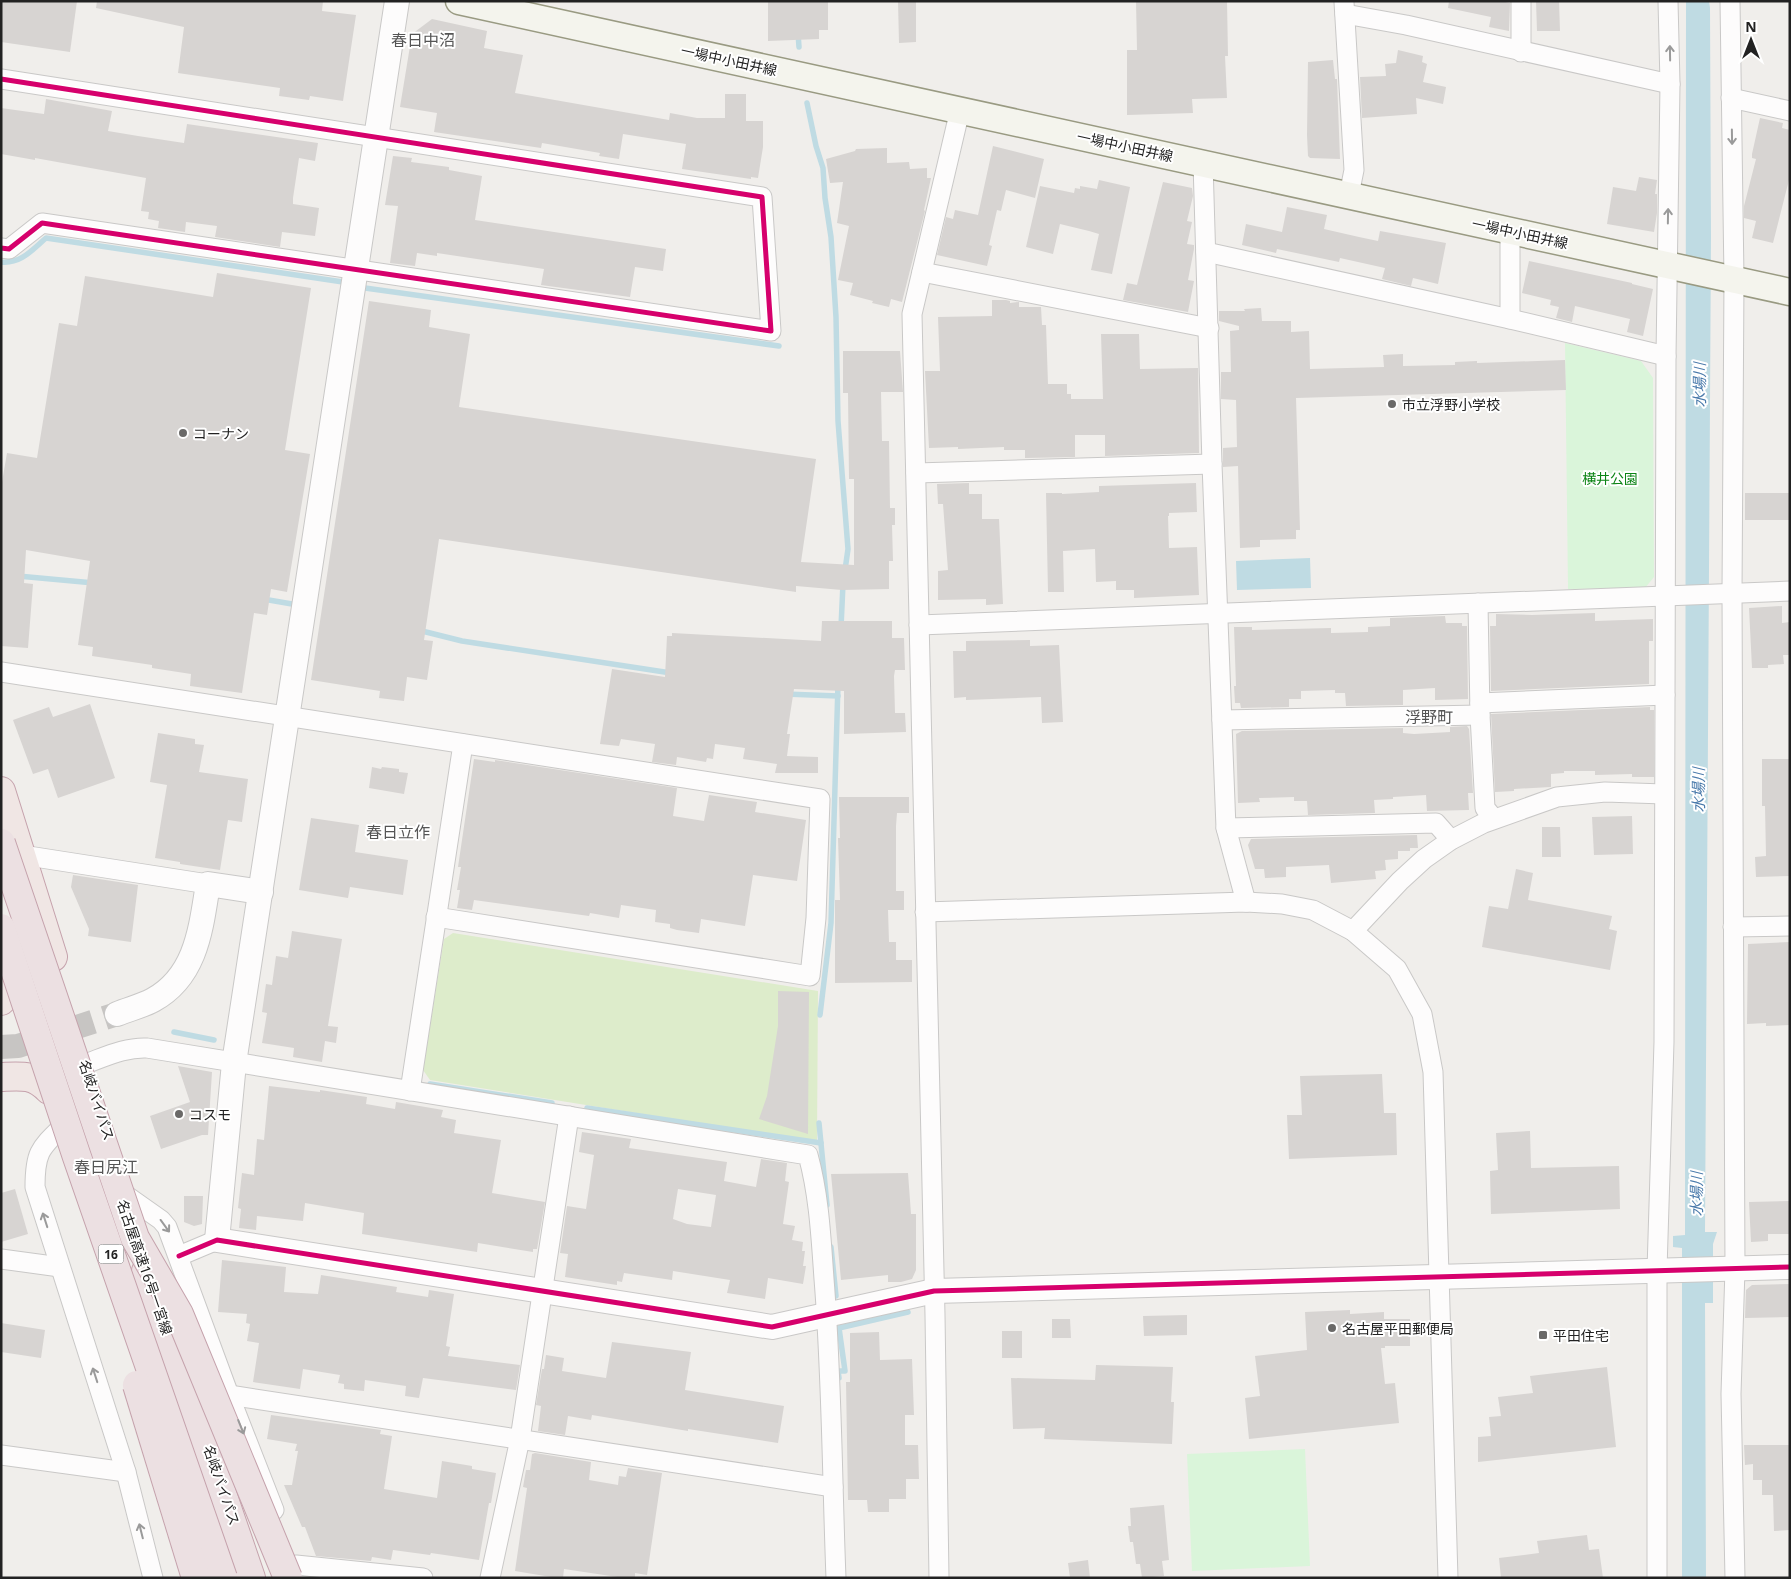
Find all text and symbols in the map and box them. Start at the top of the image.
north arrow [1726,15,1776,65]
text: N [1745,17,1757,36]
district label: 春日中沼 [391,29,455,51]
street label: 一場中小田井線 [679,41,779,79]
one-way arrow [1665,46,1675,62]
street label: 一場中小田井線 [1075,127,1175,165]
one-way arrow [1727,129,1737,145]
one-way arrow [1664,208,1673,224]
street label: 一場中小田井線 [1470,214,1570,252]
water label: 水場川 [1689,361,1709,408]
place label: 市立浮野小学校 [1402,395,1500,414]
marker: 市立浮野小学校 [1386,398,1398,410]
place label: コーナン [193,424,249,443]
marker: コーナン [177,427,189,439]
park label: 横井公園 [1582,469,1638,488]
district label: 浮野町 [1405,706,1453,728]
water label: 水場川 [1688,766,1708,813]
district label: 春日立作 [366,821,430,843]
street label: 名岐バイパス [75,1057,119,1143]
place label: コスモ [189,1105,231,1124]
marker: コスモ [173,1108,185,1120]
district label: 春日尻江 [74,1156,138,1178]
water label: 水場川 [1686,1170,1706,1217]
street label: 名古屋高速16号一宮線 [113,1197,177,1337]
one-way arrow [40,1212,50,1228]
one-way arrow [160,1219,170,1233]
road number: 16 [98,1244,124,1264]
place label: 名古屋平田郵便局 [1342,1319,1454,1338]
marker: 名古屋平田郵便局 [1326,1322,1338,1334]
place label: 平田住宅 [1553,1326,1609,1345]
marker: 平田住宅 [1537,1329,1549,1341]
one-way arrow [89,1367,99,1383]
one-way arrow [238,1419,247,1434]
street label: 名岐バイパス [199,1442,245,1528]
one-way arrow [136,1523,145,1539]

